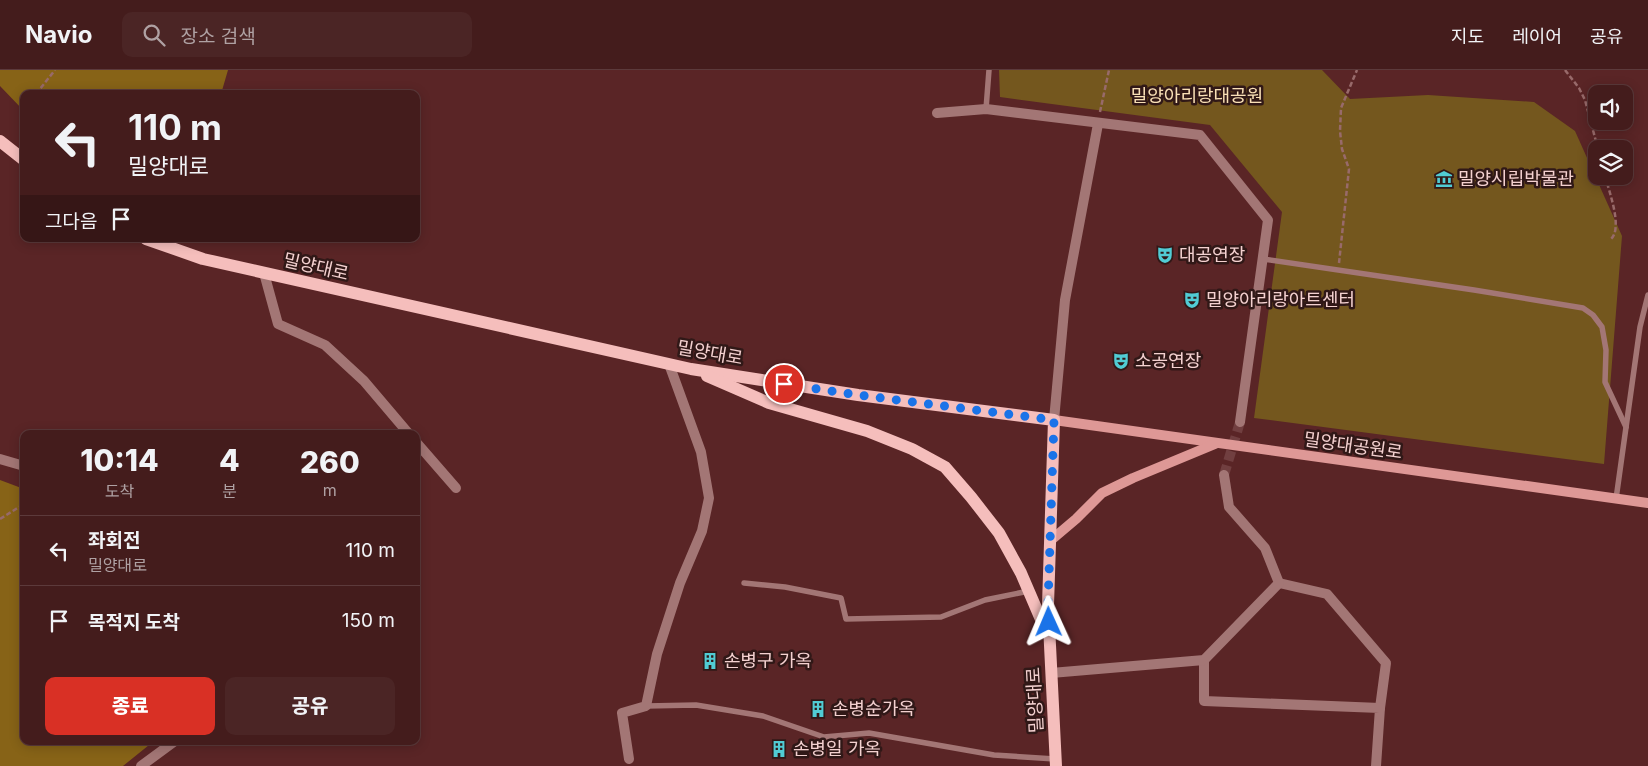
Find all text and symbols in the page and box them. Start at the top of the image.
search box [122,12,472,57]
text: Navio [25,20,92,49]
icon: search [140,21,168,49]
text: 장소 검색 [180,25,256,48]
text: 지도 [1451,26,1484,47]
text: 레이어 [1512,26,1562,47]
text: 공유 [1590,26,1623,47]
park label: 밀양아리랑대공원 [1131,85,1263,106]
map controls [1588,85,1633,185]
button: sound [1588,85,1633,130]
text: 110 m [128,106,222,148]
icon: left [45,110,110,175]
button: layers [1588,140,1633,185]
text: 밀양대로 [128,153,209,179]
place label: 밀양시립박물관 [1458,168,1574,189]
museum icon: 밀양시립박물관 [1434,169,1454,189]
icon: arrive [107,205,135,233]
text: 그다음 [45,210,97,233]
place label: 대공연장 [1179,244,1245,265]
theatre icon: 대공연장 [1155,245,1175,265]
street label: 밀양대로 [281,249,351,284]
place label: 밀양아리랑아트센터 [1206,289,1355,310]
theatre icon: 밀양아리랑아트센터 [1182,290,1202,310]
street label: 밀양대로 [676,336,745,369]
place label: 소공연장 [1135,350,1201,371]
theatre icon: 소공연장 [1111,351,1131,371]
pin [763,363,805,405]
icon: arrive [770,370,798,398]
street label: 밀양대공원로 [1302,428,1404,463]
text: 10:14 [80,442,159,478]
text: 4 [219,442,240,478]
text: 260 [300,444,360,480]
text: m [323,480,337,500]
text: 도착 [105,481,134,501]
text: 분 [222,481,237,501]
text: 좌회전 [88,529,140,552]
icon: left [45,537,73,565]
text: 110 m [346,539,395,562]
text: 밀양대로 [88,555,147,575]
position arrow [1022,595,1074,647]
icon: arrive [45,607,73,635]
text: 150 m [342,609,395,632]
text: 목적지 도착 [88,611,180,634]
place label: 손병구 가옥 [724,650,812,671]
building icon: 손병구 가옥 [700,651,720,671]
street label: 밀양대로 [1022,666,1047,734]
button: 종료 [45,677,215,735]
button: 공유 [225,677,395,735]
place label: 손병순가옥 [832,698,915,719]
building icon: 손병순가옥 [808,699,828,719]
place label: 손병일 가옥 [793,738,881,759]
building icon: 손병일 가옥 [769,739,789,759]

